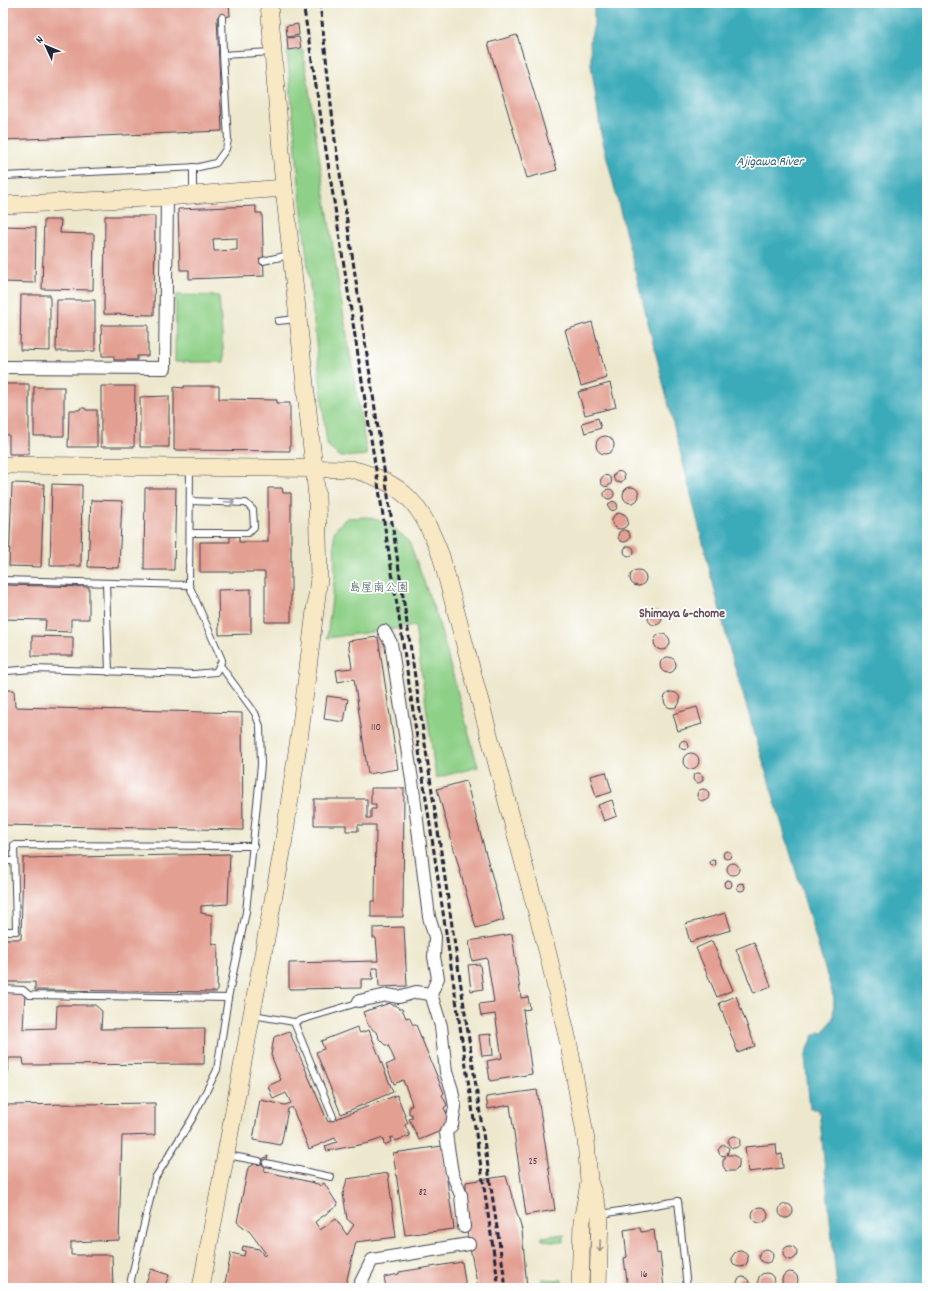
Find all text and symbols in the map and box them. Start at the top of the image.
north arrow [26,26,66,66]
text: N [33,33,48,48]
water label: Ajigawa River [737,153,806,172]
one-way arrow [222,498,235,506]
park label: 島屋南公園 [349,580,409,597]
district label: Shimaya 6-chome [639,605,725,624]
house number: 110 [371,721,381,735]
house number: 25 [529,1155,538,1169]
house number: 82 [419,1186,427,1200]
one-way arrow [596,1239,604,1252]
house number: 16 [640,1268,648,1282]

